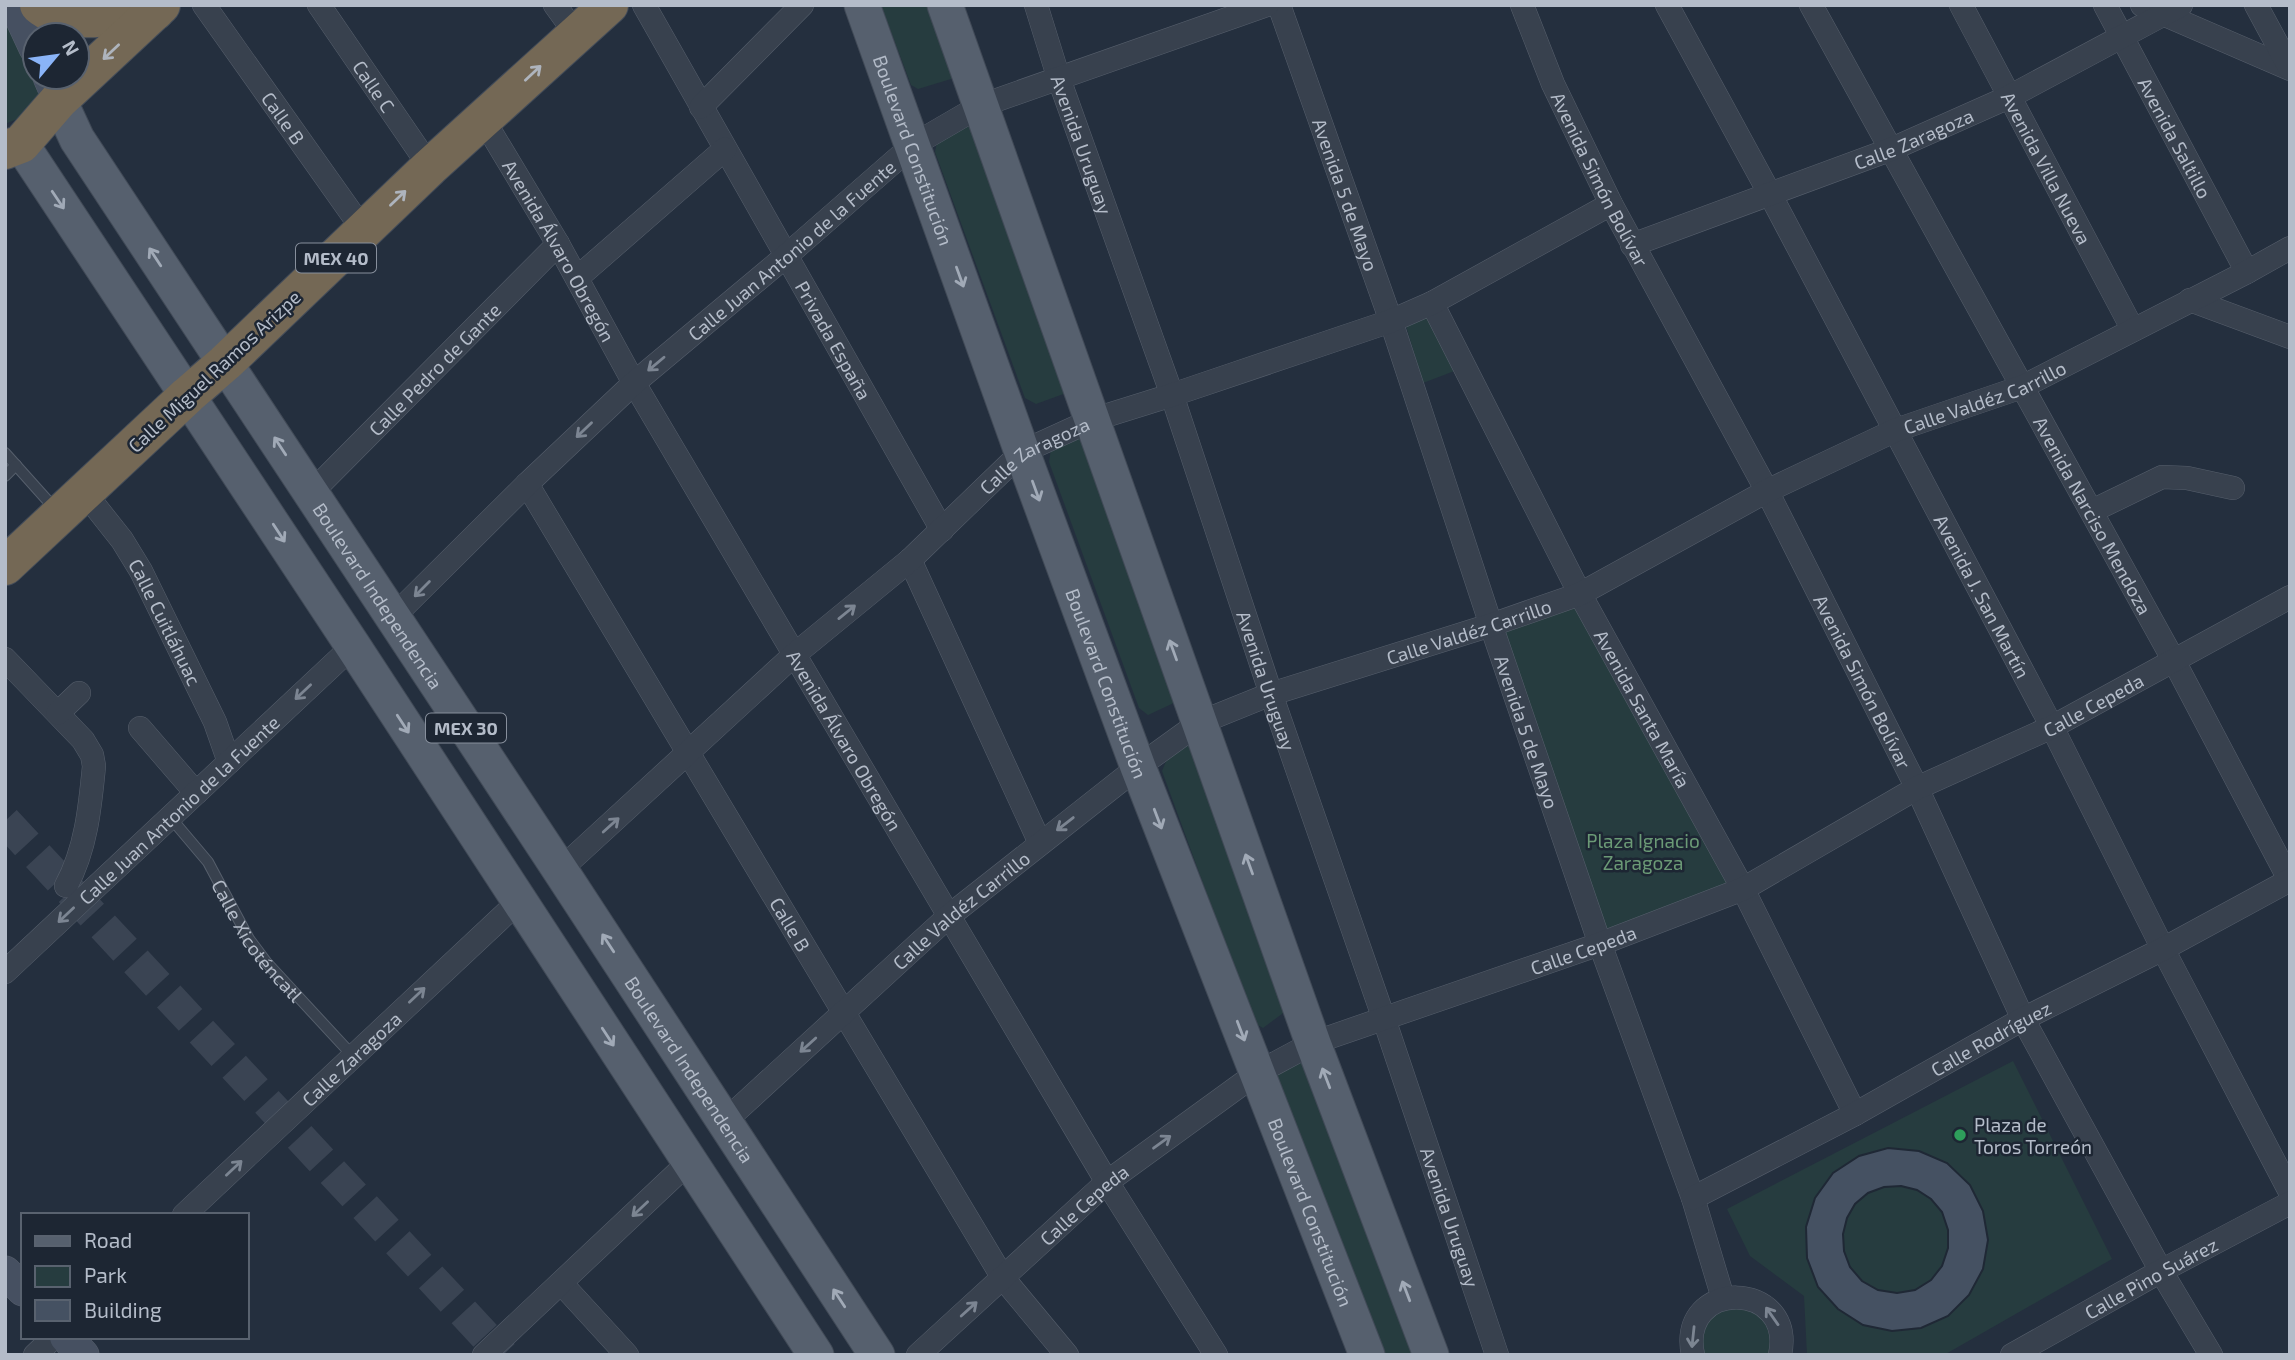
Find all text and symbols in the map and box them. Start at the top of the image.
north arrow [21,21,91,91]
text: N [58,36,85,59]
one-way arrow [103,43,120,60]
street label: Boulevard Constitución [869,52,959,248]
street label: Calle C [349,55,400,116]
one-way arrow [524,65,542,81]
street label: Avenida Uruguay [1047,72,1118,217]
street label: Avenida Saltillo [2134,73,2217,202]
street label: Calle B [257,87,310,148]
street label: Avenida Villa Nueva [1997,87,2097,248]
street label: Avenida Simón Bolívar [1547,88,1654,270]
street label: Calle Zaragoza [1850,103,1977,174]
street label: Avenida 5 de Mayo [1308,115,1384,274]
street label: Avenida Álvaro Obregón [498,155,620,345]
street label: Calle Juan Antonio de la Fuente [683,155,900,345]
one-way arrow [389,189,406,206]
one-way arrow [52,190,66,210]
road number: MEX 40 [296,244,376,272]
one-way arrow [148,247,162,267]
one-way arrow [955,265,967,287]
street label: Privada España [791,276,877,403]
street label: Calle Miguel Ramos Arizpe [123,285,305,457]
street label: Calle Pedro de Gante [363,298,505,440]
street label: Calle Valdéz Carrillo [1900,355,2069,438]
one-way arrow [648,356,666,372]
street label: Calle Zaragoza [974,411,1093,499]
street label: Avenida Narciso Mendoza [2029,412,2157,618]
one-way arrow [576,421,593,438]
one-way arrow [273,437,287,457]
one-way arrow [1031,480,1044,502]
street label: Boulevard Independencia [309,498,448,693]
street label: Avenida J. San Martín [1930,510,2035,682]
one-way arrow [271,523,286,542]
street label: Calle Cuitláhuac [125,554,207,689]
one-way arrow [413,580,430,597]
street label: Boulevard Constitución [1062,585,1153,781]
street label: Avenida Simón Bolívar [1810,590,1917,773]
street label: Calle Valdéz Carrillo [1383,593,1554,669]
one-way arrow [837,604,855,620]
street label: Avenida Uruguay [1233,608,1301,753]
street label: Avenida Santa María [1590,625,1696,791]
one-way arrow [1166,639,1178,661]
street label: Avenida Álvaro Obregón [783,646,907,835]
street label: Avenida 5 de Mayo [1491,652,1564,811]
street label: Calle Cepeda [2039,668,2147,741]
one-way arrow [295,684,312,701]
street label: Calle Juan Antonio de la Fuente [74,710,284,909]
one-way arrow [396,713,410,733]
road number: MEX 30 [426,714,506,742]
one-way arrow [1153,808,1166,829]
one-way arrow [602,816,619,833]
one-way arrow [1056,817,1075,832]
park label: Plaza Ignacio Zaragoza [1586,829,1700,874]
street label: Calle Valdéz Carrillo [887,846,1034,974]
one-way arrow [1242,853,1255,875]
street label: Calle Xicoténcatl [208,875,308,1006]
street label: Calle B [766,893,816,955]
one-way arrow [58,907,75,924]
street label: Calle Cepeda [1527,920,1639,979]
one-way arrow [600,934,614,954]
street label: Boulevard Independencia [621,971,759,1167]
one-way arrow [408,987,425,1004]
street label: Calle Rodríguez [1926,995,2055,1080]
street label: Calle Zaragoza [297,1006,406,1110]
one-way arrow [1236,1020,1248,1041]
one-way arrow [601,1027,615,1047]
one-way arrow [799,1037,817,1053]
one-way arrow [1319,1068,1331,1090]
place label: Plaza de Toros Torreón [1974,1113,2092,1158]
street label: Boulevard Constitución [1264,1114,1358,1310]
marker: Plaza de Toros Torreón [1952,1127,1968,1143]
one-way arrow [1152,1135,1171,1149]
street label: Avenida Uruguay [1416,1144,1485,1290]
street label: Calle Cepeda [1035,1159,1132,1250]
one-way arrow [225,1160,243,1176]
one-way arrow [631,1201,648,1218]
legend [21,1213,248,1339]
text: Road [84,1227,132,1252]
street label: Calle Pino Suárez [2080,1232,2221,1323]
text: Park [84,1262,127,1287]
one-way arrow [1399,1280,1412,1302]
one-way arrow [832,1289,847,1308]
text: Building [84,1297,162,1322]
one-way arrow [959,1301,977,1317]
one-way arrow [1765,1307,1779,1326]
one-way arrow [1686,1325,1699,1348]

